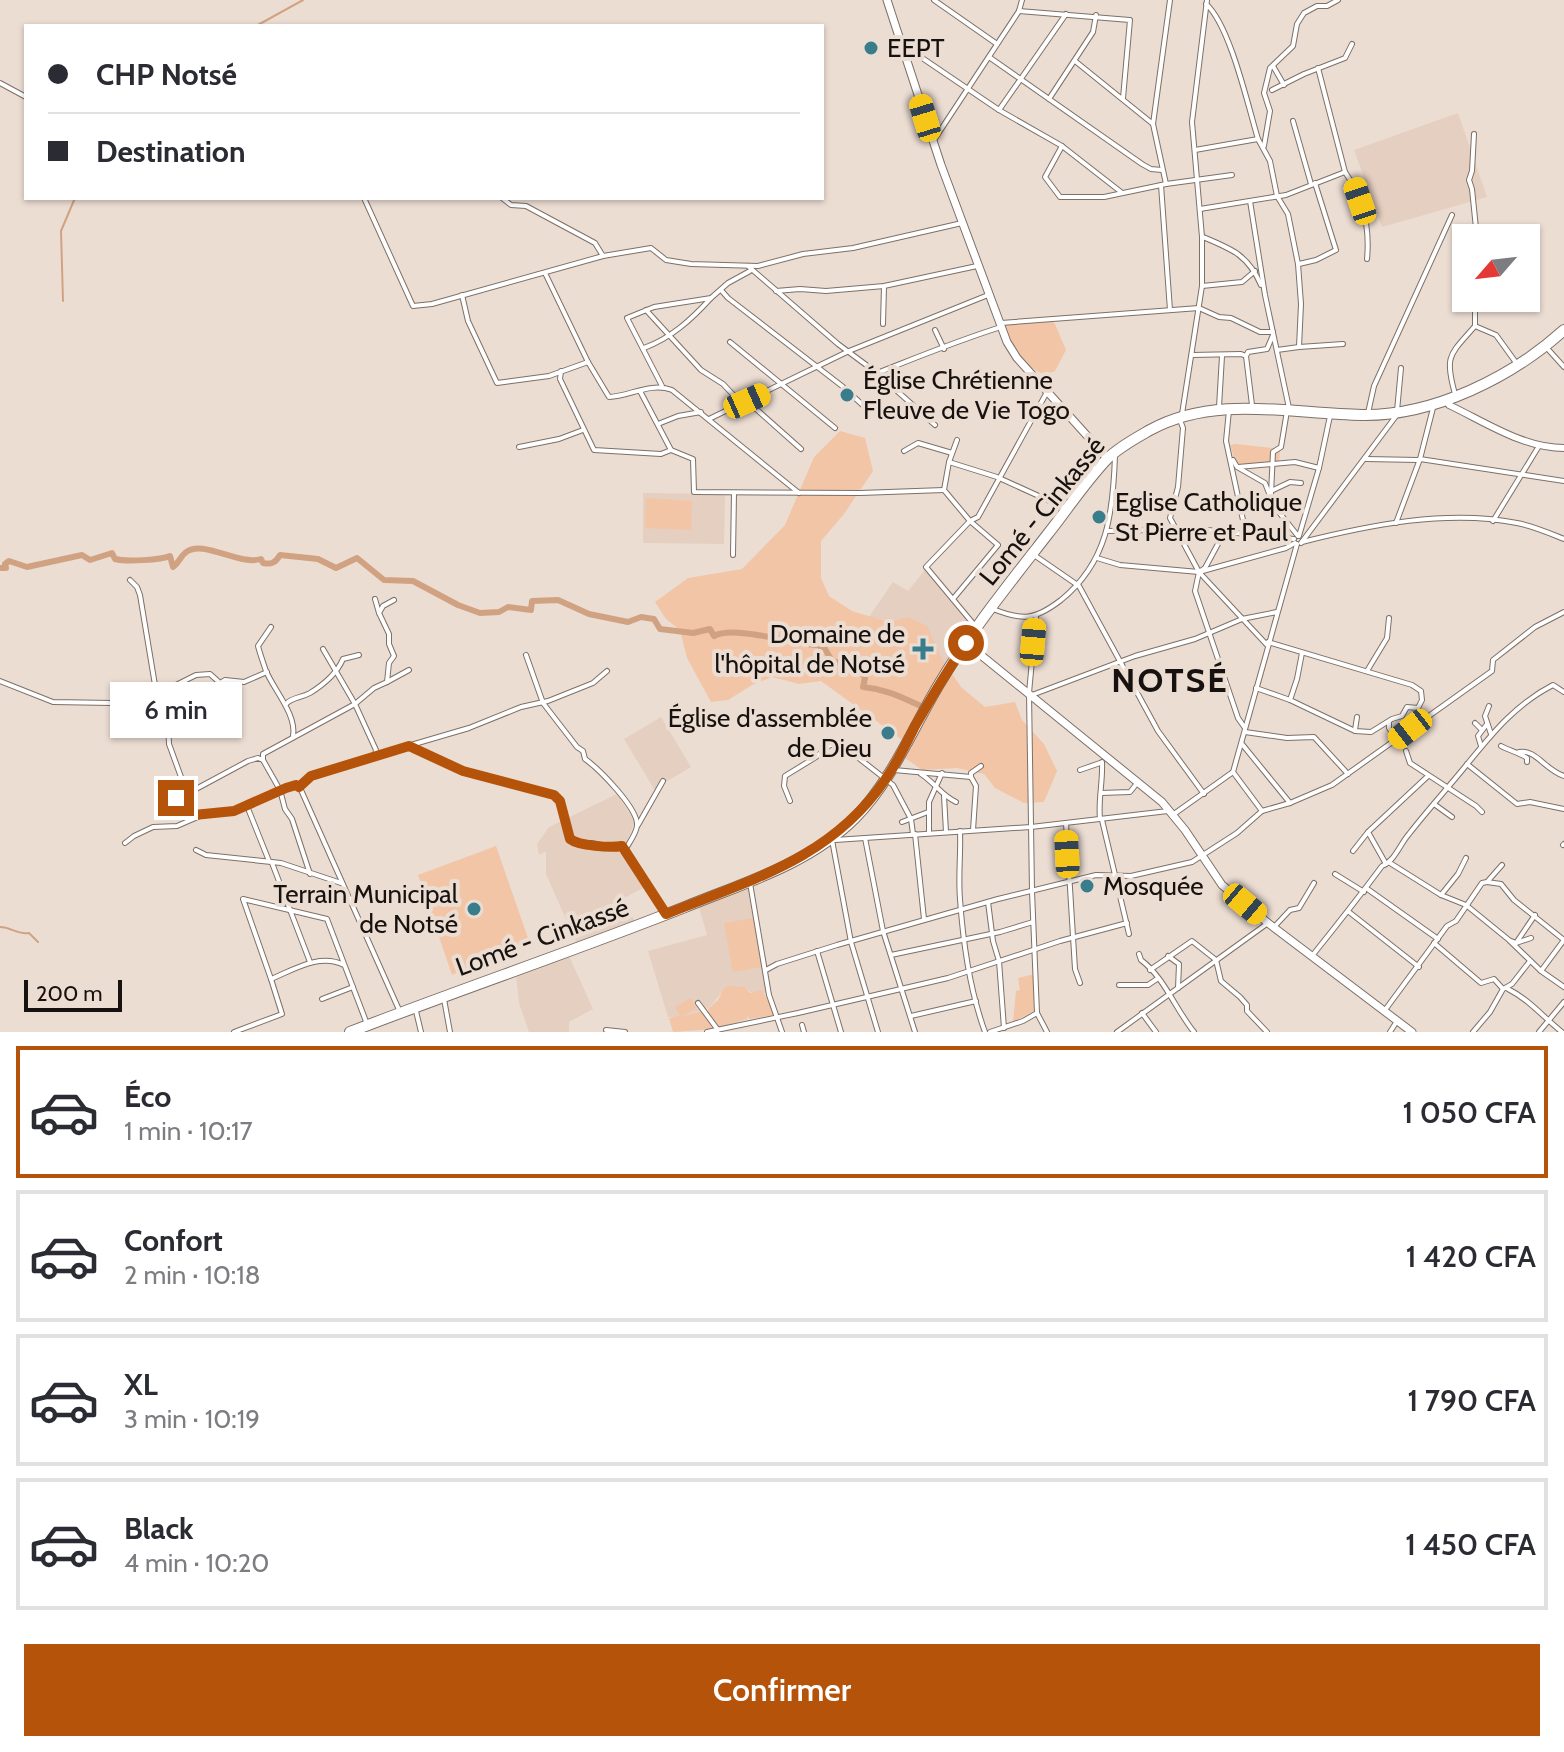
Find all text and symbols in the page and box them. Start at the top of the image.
place label: EEPT [887,32,945,64]
marker: EEPT [862,39,880,57]
text: CHP Notsé [96,56,237,93]
car [907,92,943,144]
text: Destination [96,133,246,170]
car [1341,174,1379,228]
north arrow [1452,224,1540,312]
map controls [1452,224,1540,312]
place label: Église Chrétienne Fleuve de Vie Togo [863,364,1070,426]
car [720,380,774,422]
marker: Église Chrétienne Fleuve de Vie Togo [838,386,856,404]
street label: Lomé - Cinkassé [972,430,1112,592]
place label: Eglise Catholique St Pierre et Paul [1115,486,1302,548]
marker: Eglise Catholique St Pierre et Paul [1090,508,1108,526]
car [1019,617,1047,667]
place label: Domaine de l'hôpital de Notsé [715,618,905,680]
route start [948,625,984,661]
marker: Domaine de l'hôpital de Notsé [912,638,934,660]
district label: NOTSÉ [1111,659,1229,701]
callout: 6 min [110,682,242,738]
text: 6 min [144,694,208,726]
place label: Église d'assemblée de Dieu [668,702,872,764]
car [1384,705,1436,753]
marker: Église d'assemblée de Dieu [879,724,897,742]
route end [158,780,194,816]
car [1054,829,1080,879]
place label: Mosquée [1103,870,1204,902]
marker: Mosquée [1078,877,1096,895]
place label: Terrain Municipal de Notsé [273,878,458,940]
car [1219,879,1271,929]
street label: Lomé - Cinkassé [451,891,633,983]
marker: Terrain Municipal de Notsé [465,900,483,918]
scale bar [24,976,122,1012]
text: 200 m [36,980,102,1007]
icon: car [28,1076,100,1148]
text: Éco [124,1078,171,1115]
text: 1 050 CFA [1402,1094,1536,1131]
text: 1 min · 10:17 [124,1115,253,1147]
icon: car [28,1220,100,1292]
text: Confort [124,1222,223,1259]
text: 1 420 CFA [1406,1238,1536,1275]
text: 2 min · 10:18 [124,1259,260,1291]
icon: car [28,1364,100,1436]
text: XL [124,1366,158,1403]
text: 1 790 CFA [1408,1382,1536,1419]
text: 3 min · 10:19 [124,1403,260,1435]
icon: car [28,1508,100,1580]
text: Black [124,1510,194,1547]
text: 1 450 CFA [1405,1526,1536,1563]
text: 4 min · 10:20 [124,1547,269,1579]
button: Confirmer [24,1644,1540,1736]

